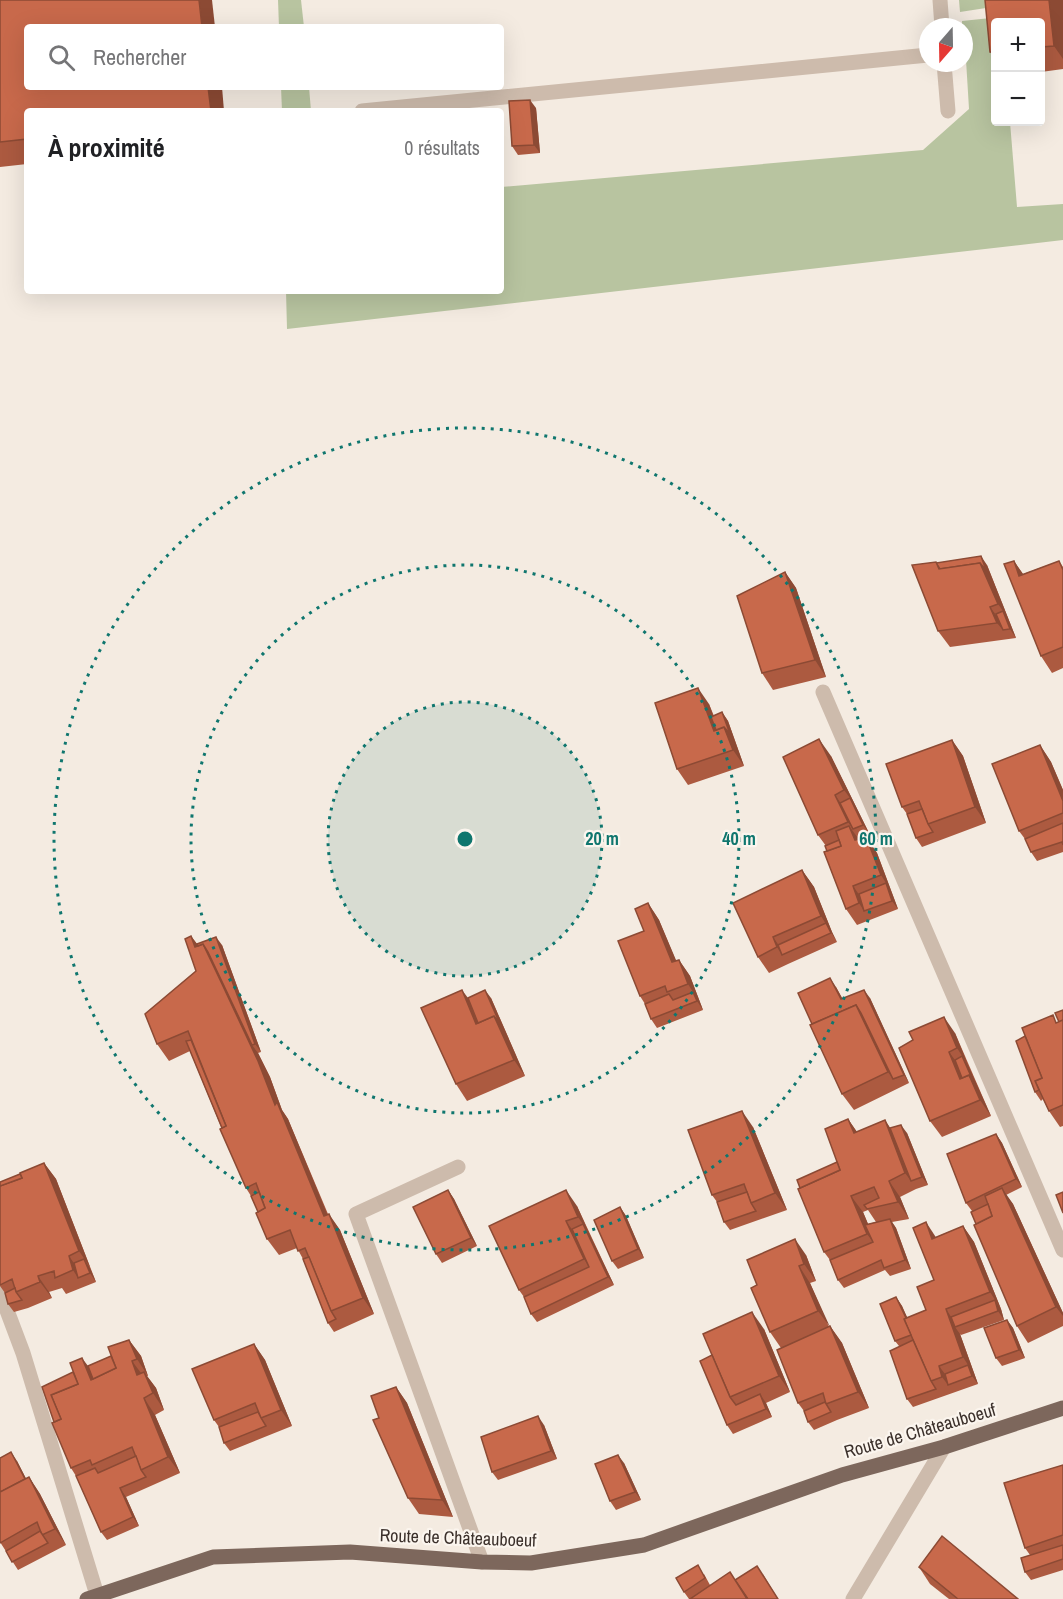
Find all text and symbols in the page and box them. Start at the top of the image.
north arrow [919,18,973,72]
map controls [991,18,1045,126]
button: + [991,18,1045,72]
search box [24,24,504,90]
icon: search [45,41,78,74]
text: Rechercher [93,42,186,72]
button: − [991,72,1045,126]
text: À proximité [48,130,165,165]
text: 0 résultats [404,134,480,161]
text: 20 m [585,826,619,851]
text: 40 m [722,826,756,851]
text: 60 m [859,826,893,851]
centre of rings [455,829,475,849]
street label: Route de Châteauboeuf [841,1397,1000,1464]
street label: Route de Châteauboeuf [379,1522,538,1553]

